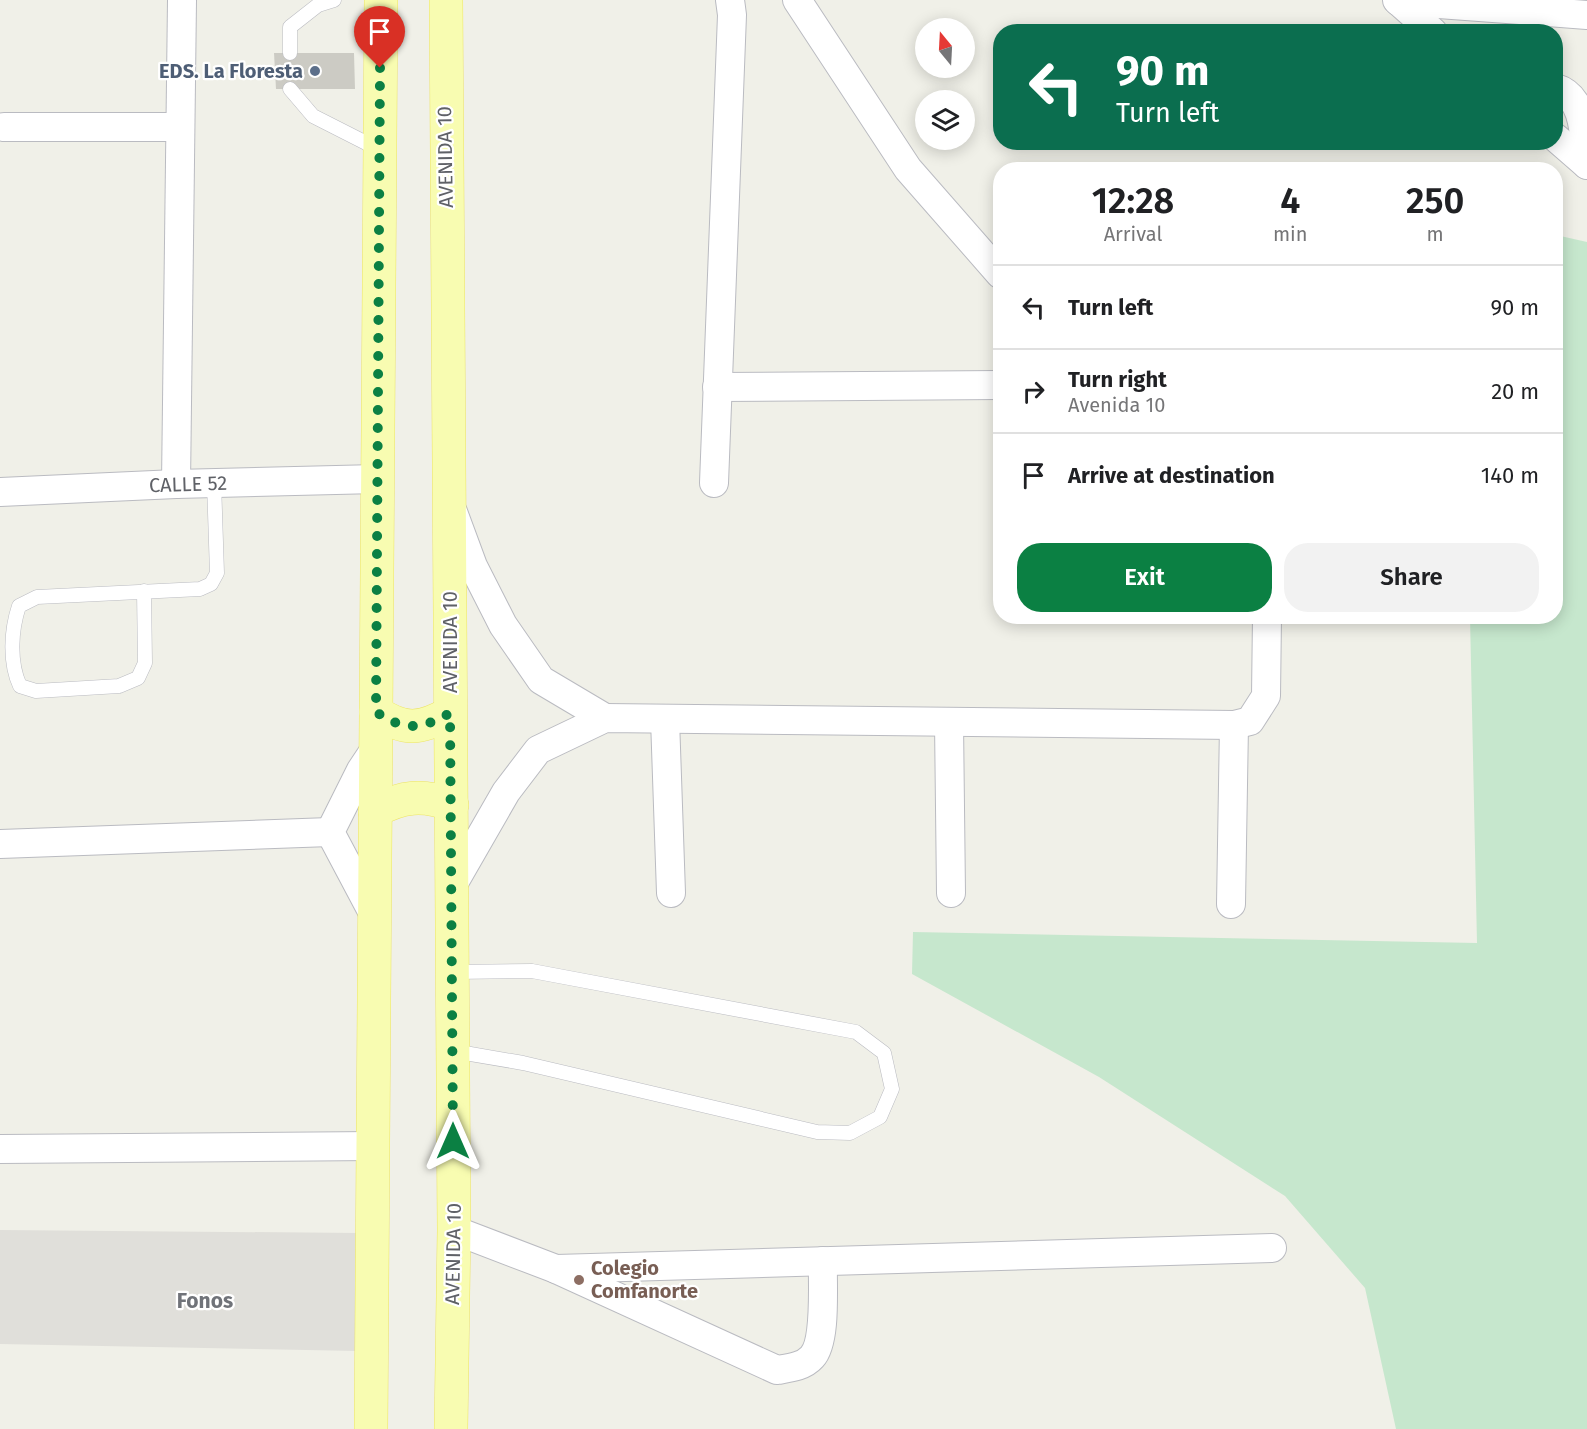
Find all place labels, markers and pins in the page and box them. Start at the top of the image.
pin [354,6,405,68]
place label: EDS. La Floresta [159,59,303,83]
marker: EDS. La Floresta [308,64,322,78]
place label: Colegio Comfanorte [591,1256,698,1303]
marker: Colegio Comfanorte [572,1273,586,1287]

